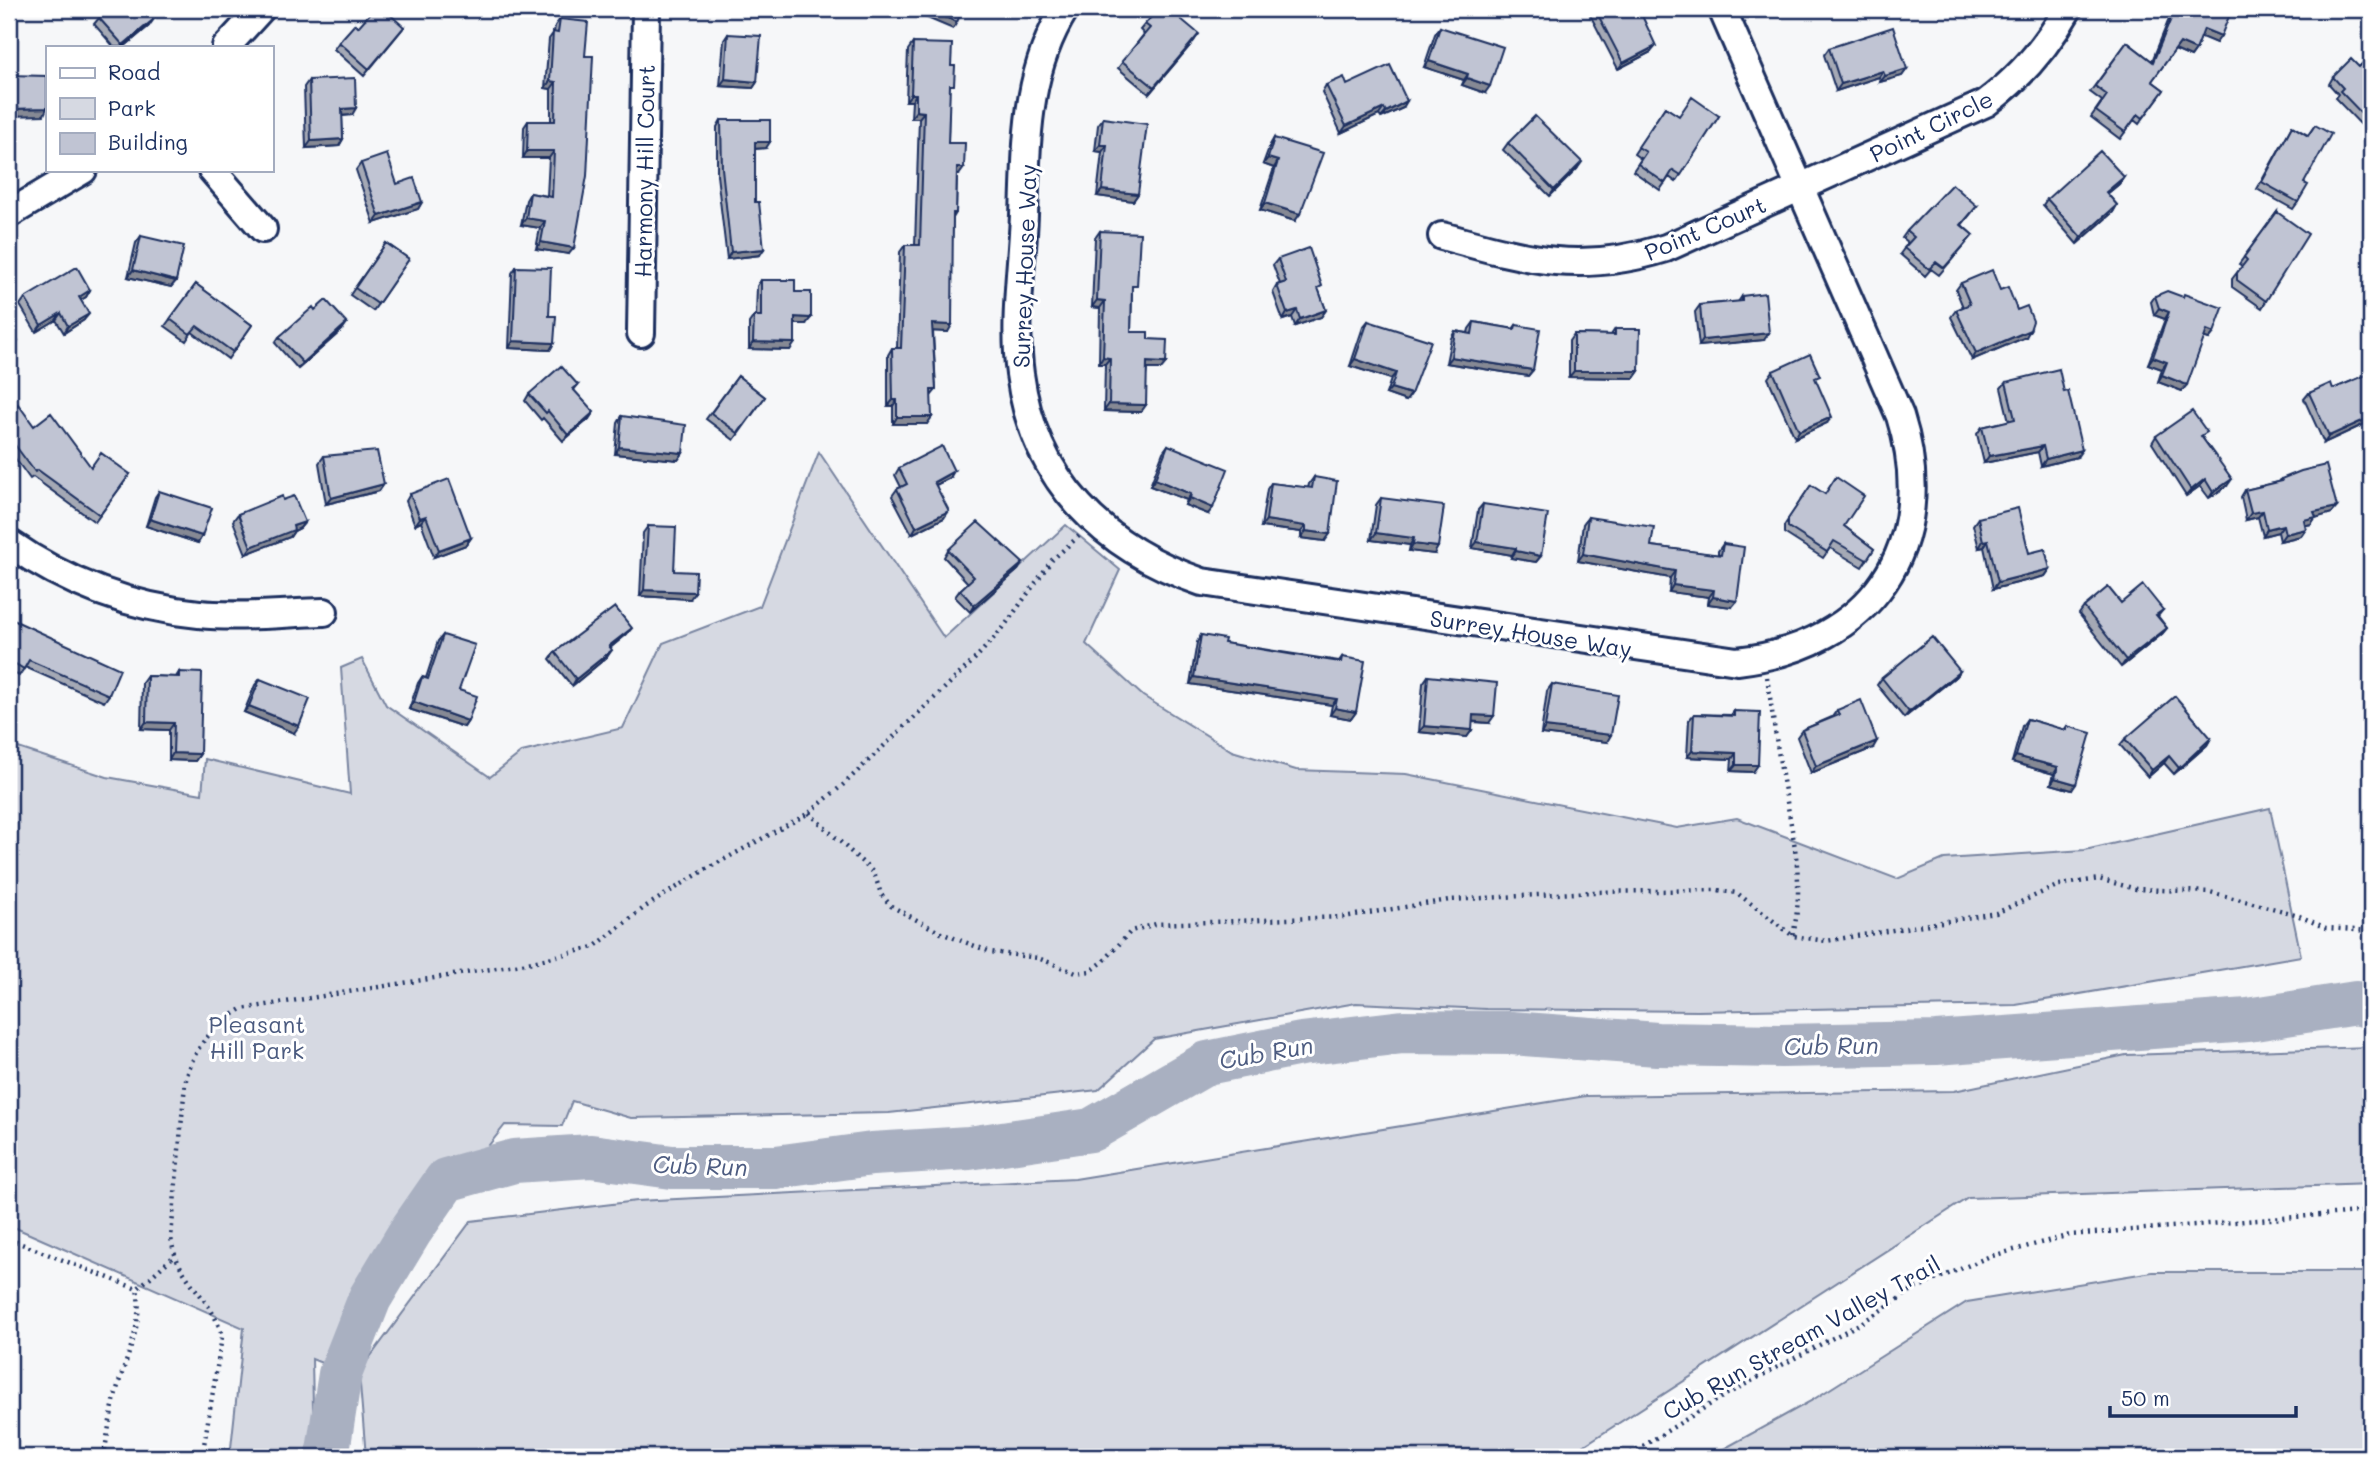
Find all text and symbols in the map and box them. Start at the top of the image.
legend [46,46,273,172]
text: Road [108,58,160,85]
street label: Harmony Hill Court [627,64,661,278]
street label: Point Circle [1864,83,1998,169]
text: Park [108,94,156,121]
text: Building [108,128,188,155]
street label: Surrey House Way [1005,163,1043,369]
street label: Point Court [1640,189,1770,267]
street label: Surrey House Way [1428,602,1634,664]
park label: Pleasant Hill Park [209,1009,305,1065]
water label: Cub Run [1217,1028,1315,1076]
water label: Cub Run [1783,1029,1879,1061]
water label: Cub Run [652,1148,748,1182]
street label: Cub Run Stream Valley Trail [1657,1248,1945,1426]
scale bar [2110,1375,2296,1419]
text: 50 m [2121,1384,2170,1411]

